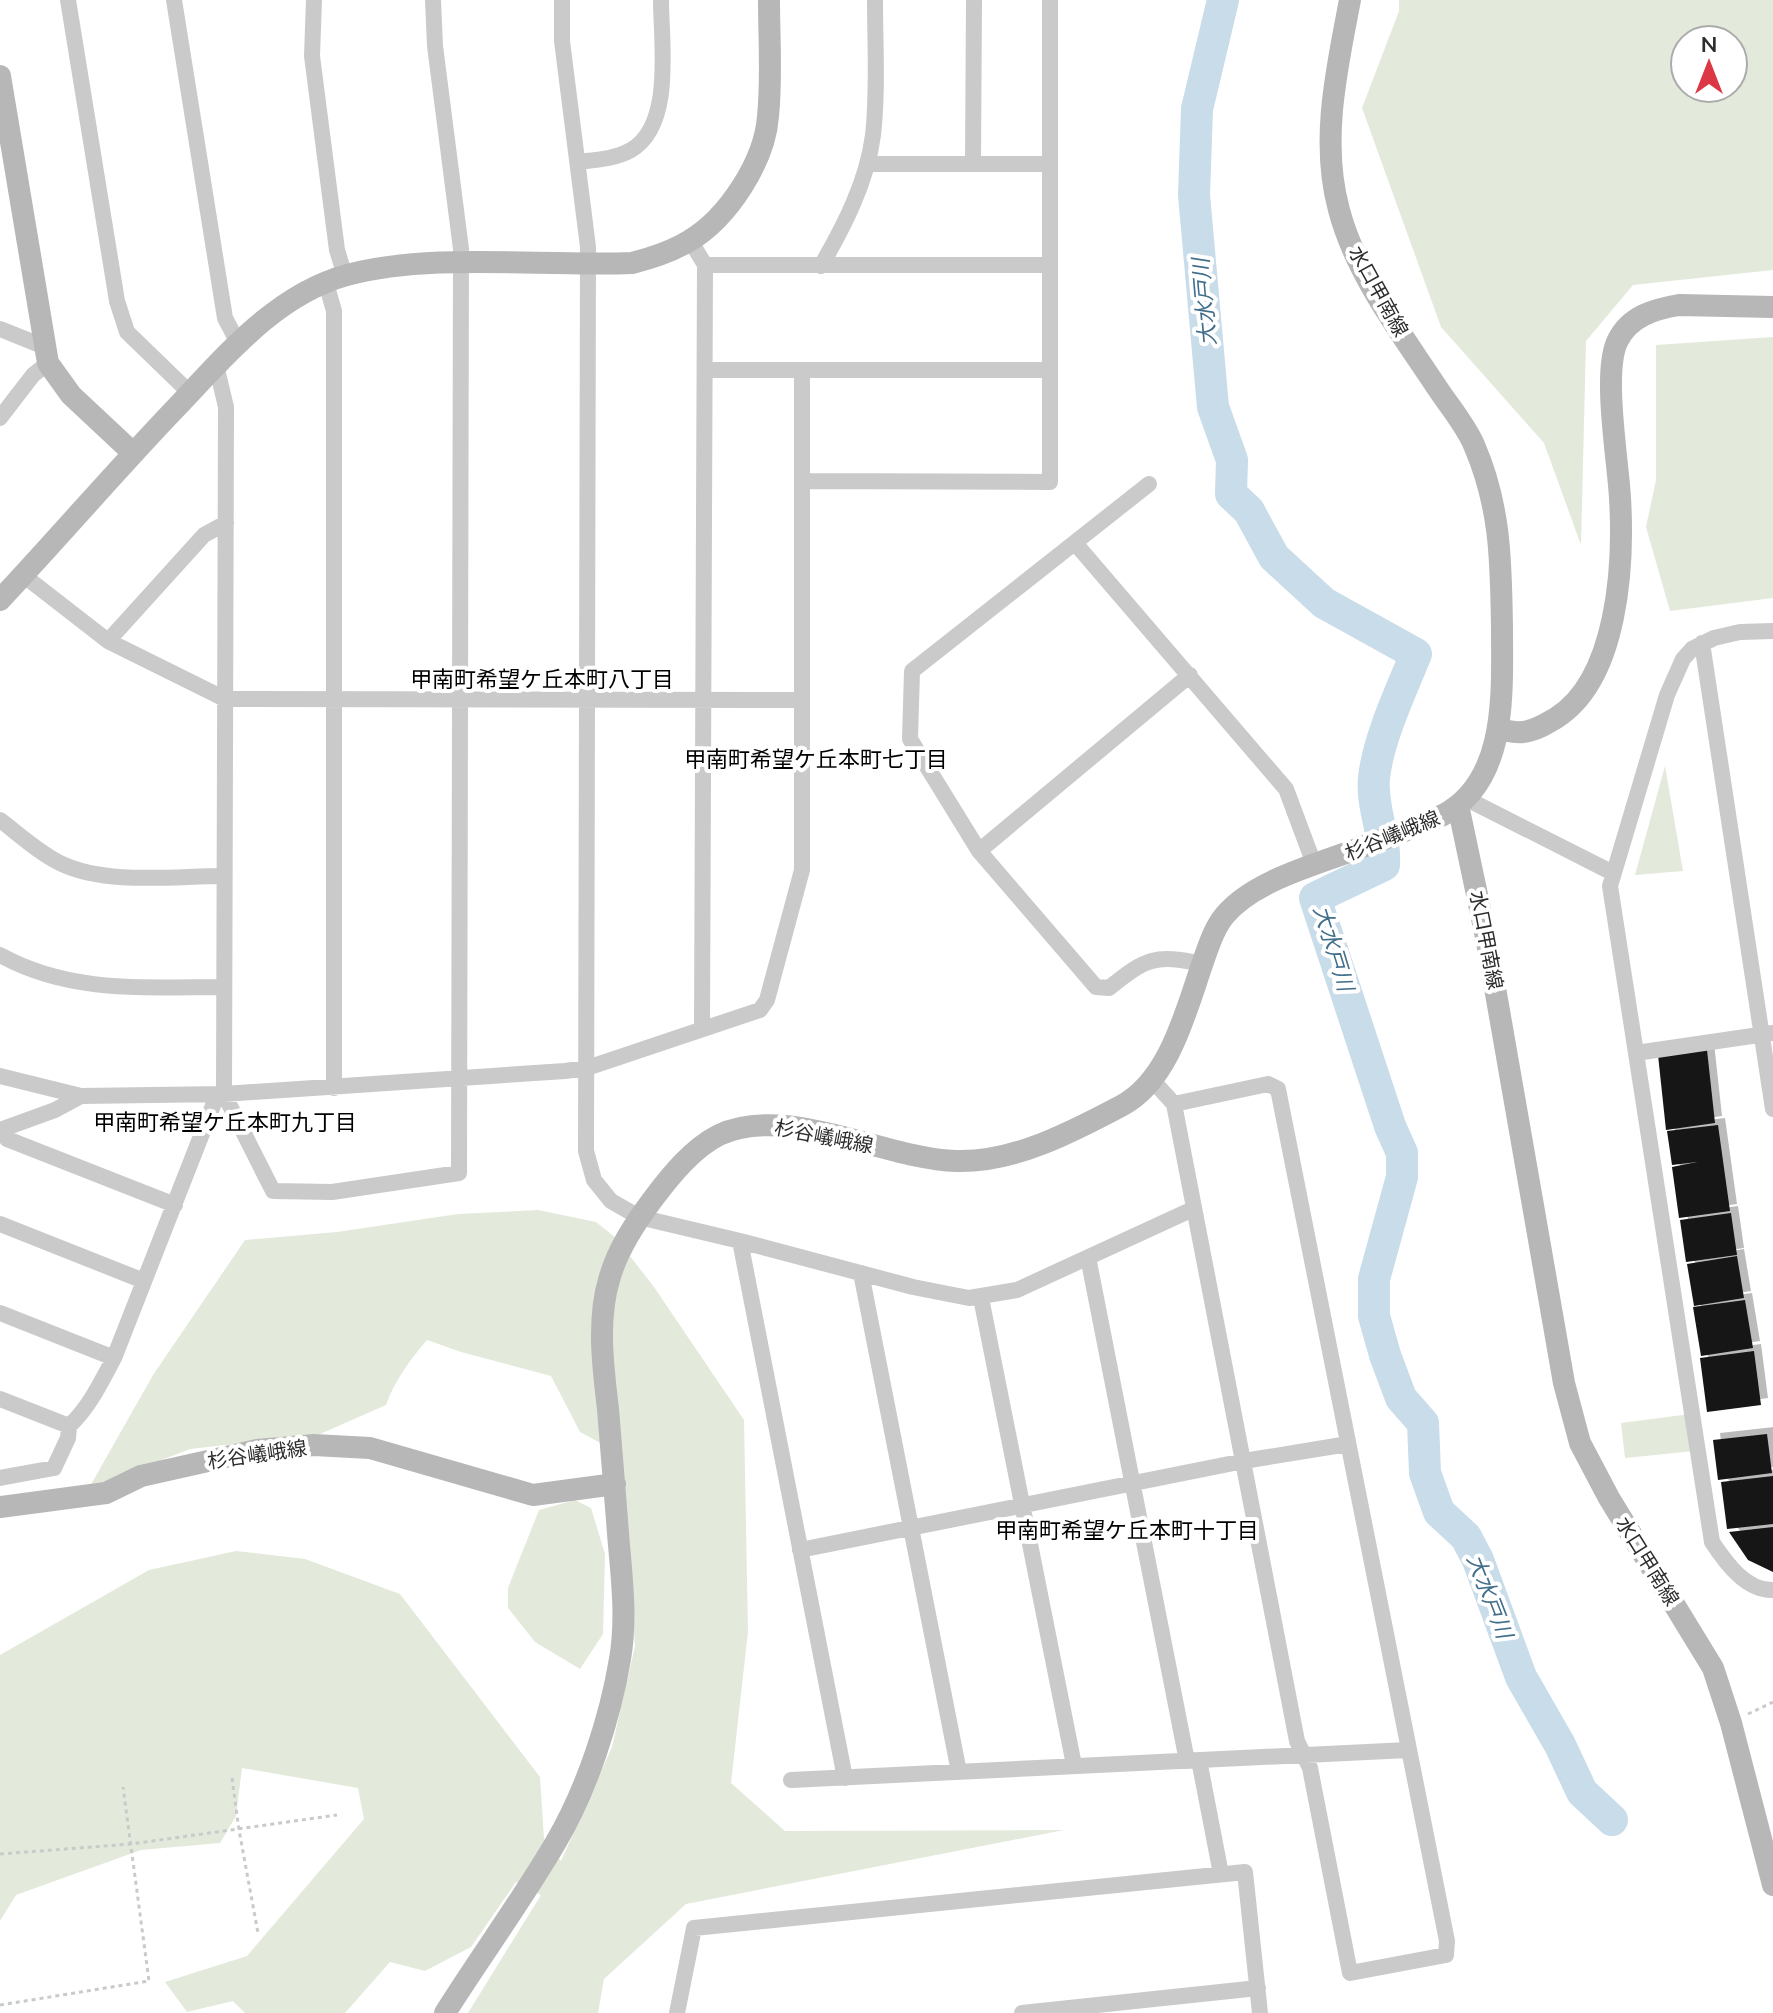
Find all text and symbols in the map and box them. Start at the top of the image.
north arrow [1669,24,1749,104]
text: N [1701,30,1717,58]
street label: 水口甲南線 [1344,241,1414,341]
water label: 大水戸川 [1186,255,1222,347]
district label: 甲南町希望ケ丘本町八丁目 [410,665,674,693]
district label: 甲南町希望ケ丘本町七丁目 [684,745,948,773]
street label: 杉谷嶬峨線 [1341,805,1443,865]
street label: 水口甲南線 [1465,889,1509,991]
water label: 大水戸川 [1308,902,1361,996]
district label: 甲南町希望ケ丘本町九丁目 [93,1108,357,1136]
street label: 杉谷嶬峨線 [773,1114,875,1158]
street label: 杉谷嶬峨線 [206,1435,308,1473]
street label: 水口甲南線 [1611,1512,1685,1610]
district label: 甲南町希望ケ丘本町十丁目 [995,1516,1259,1544]
water label: 大水戸川 [1461,1550,1520,1644]

